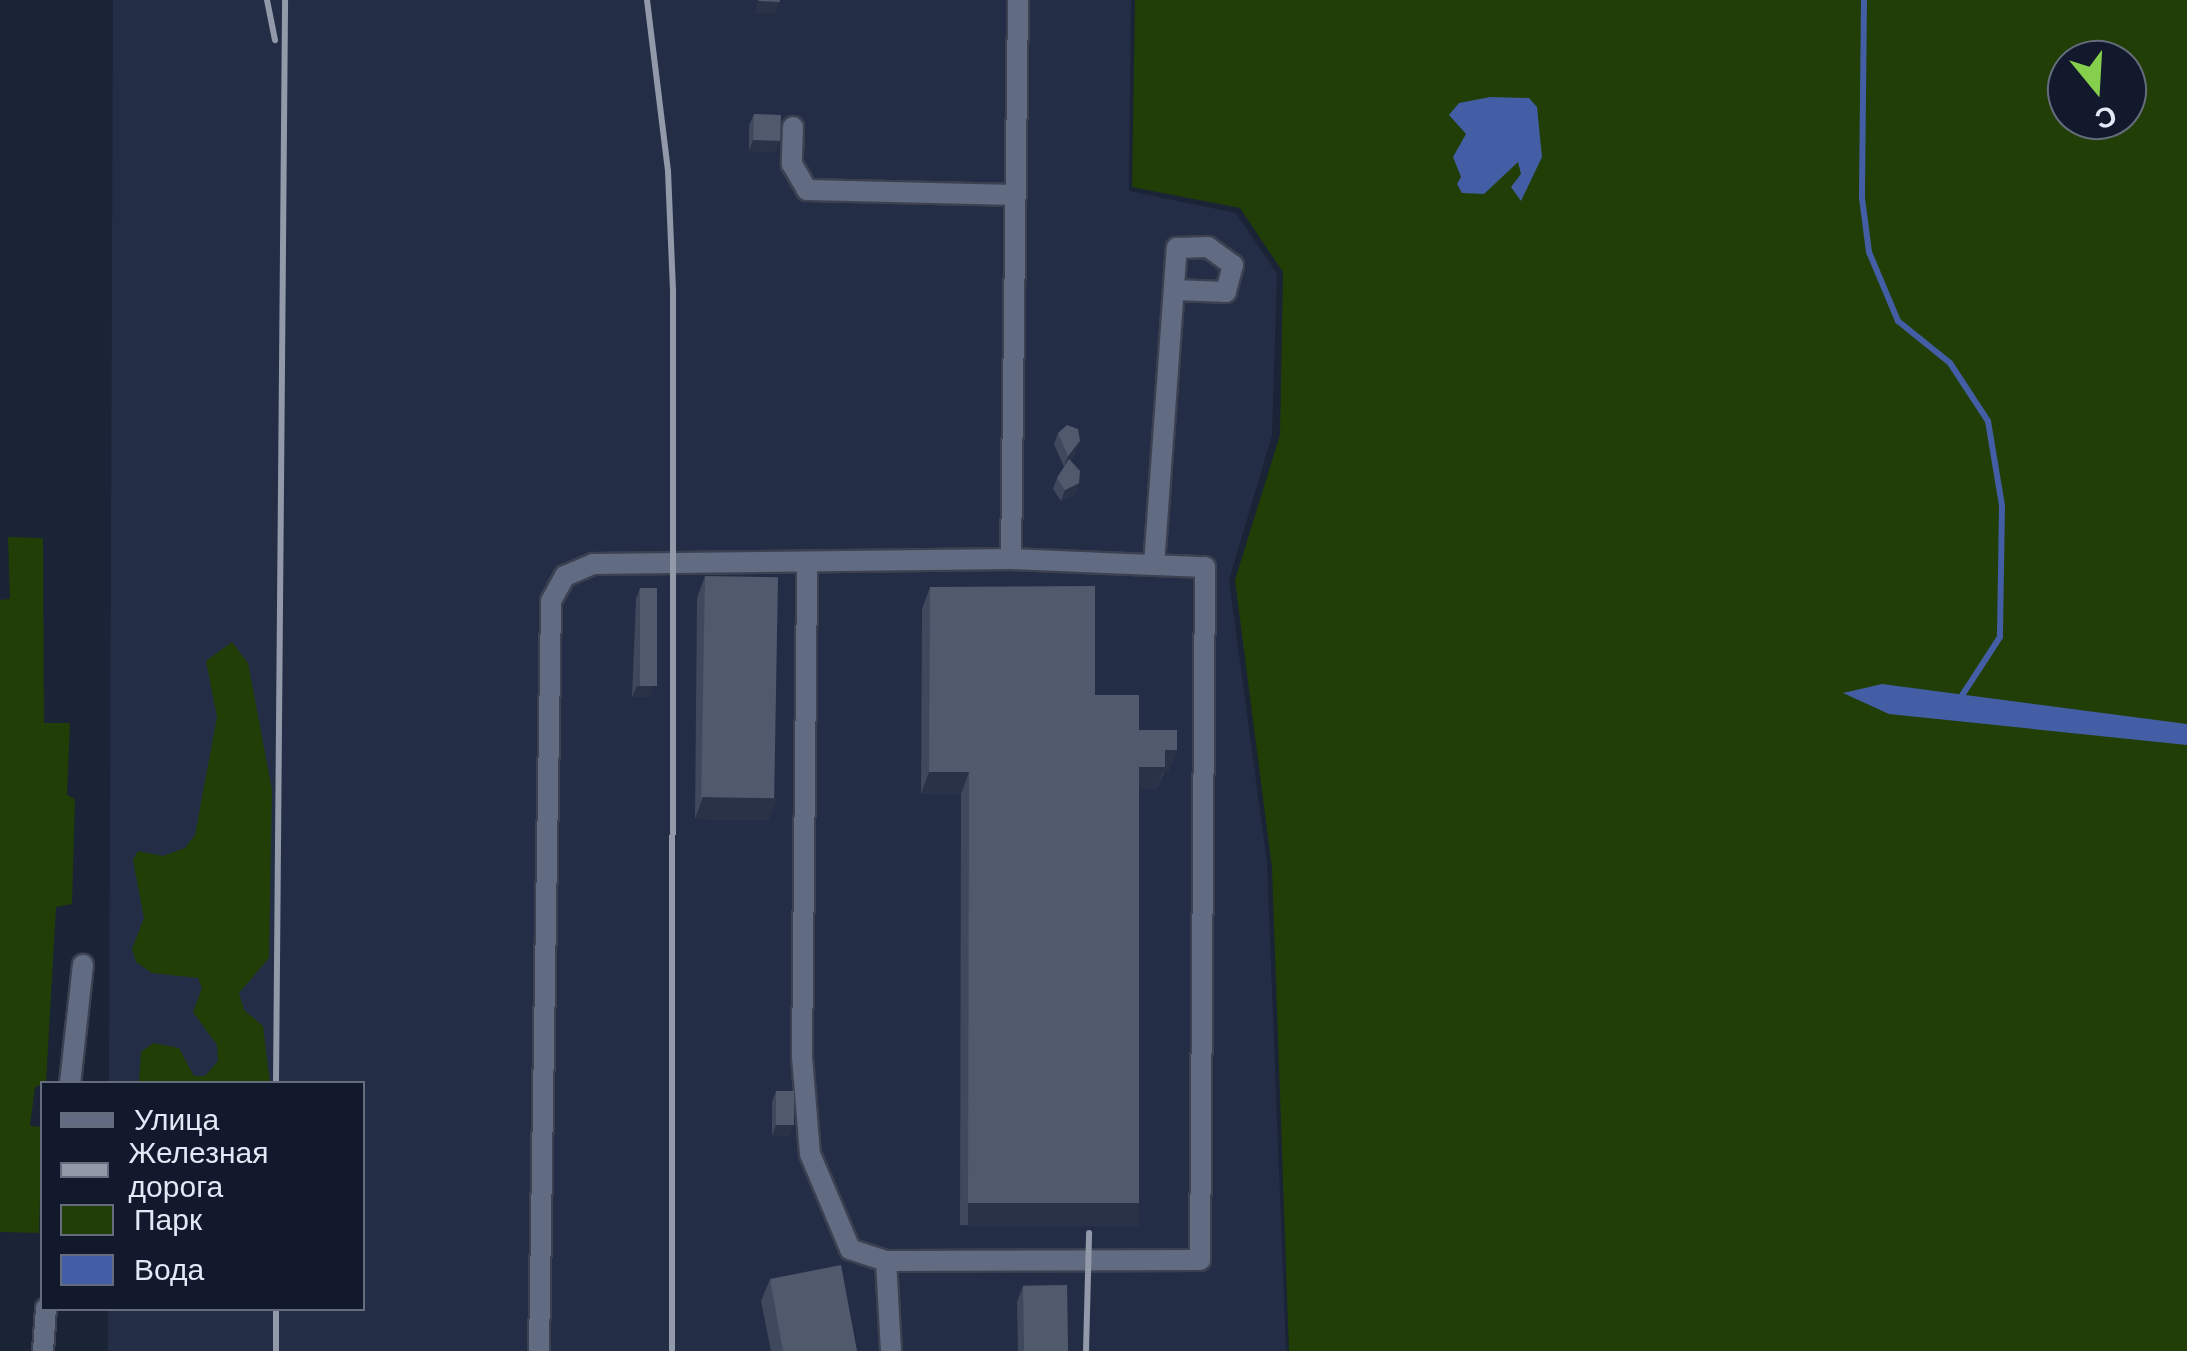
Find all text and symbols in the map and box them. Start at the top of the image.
north arrow [2047,40,2147,140]
text: С [2091,99,2120,135]
legend [40,1081,365,1311]
text: Улица [134,1103,219,1136]
text: Железная дорога [129,1136,268,1203]
text: Парк [134,1203,202,1236]
text: Вода [134,1253,204,1286]

